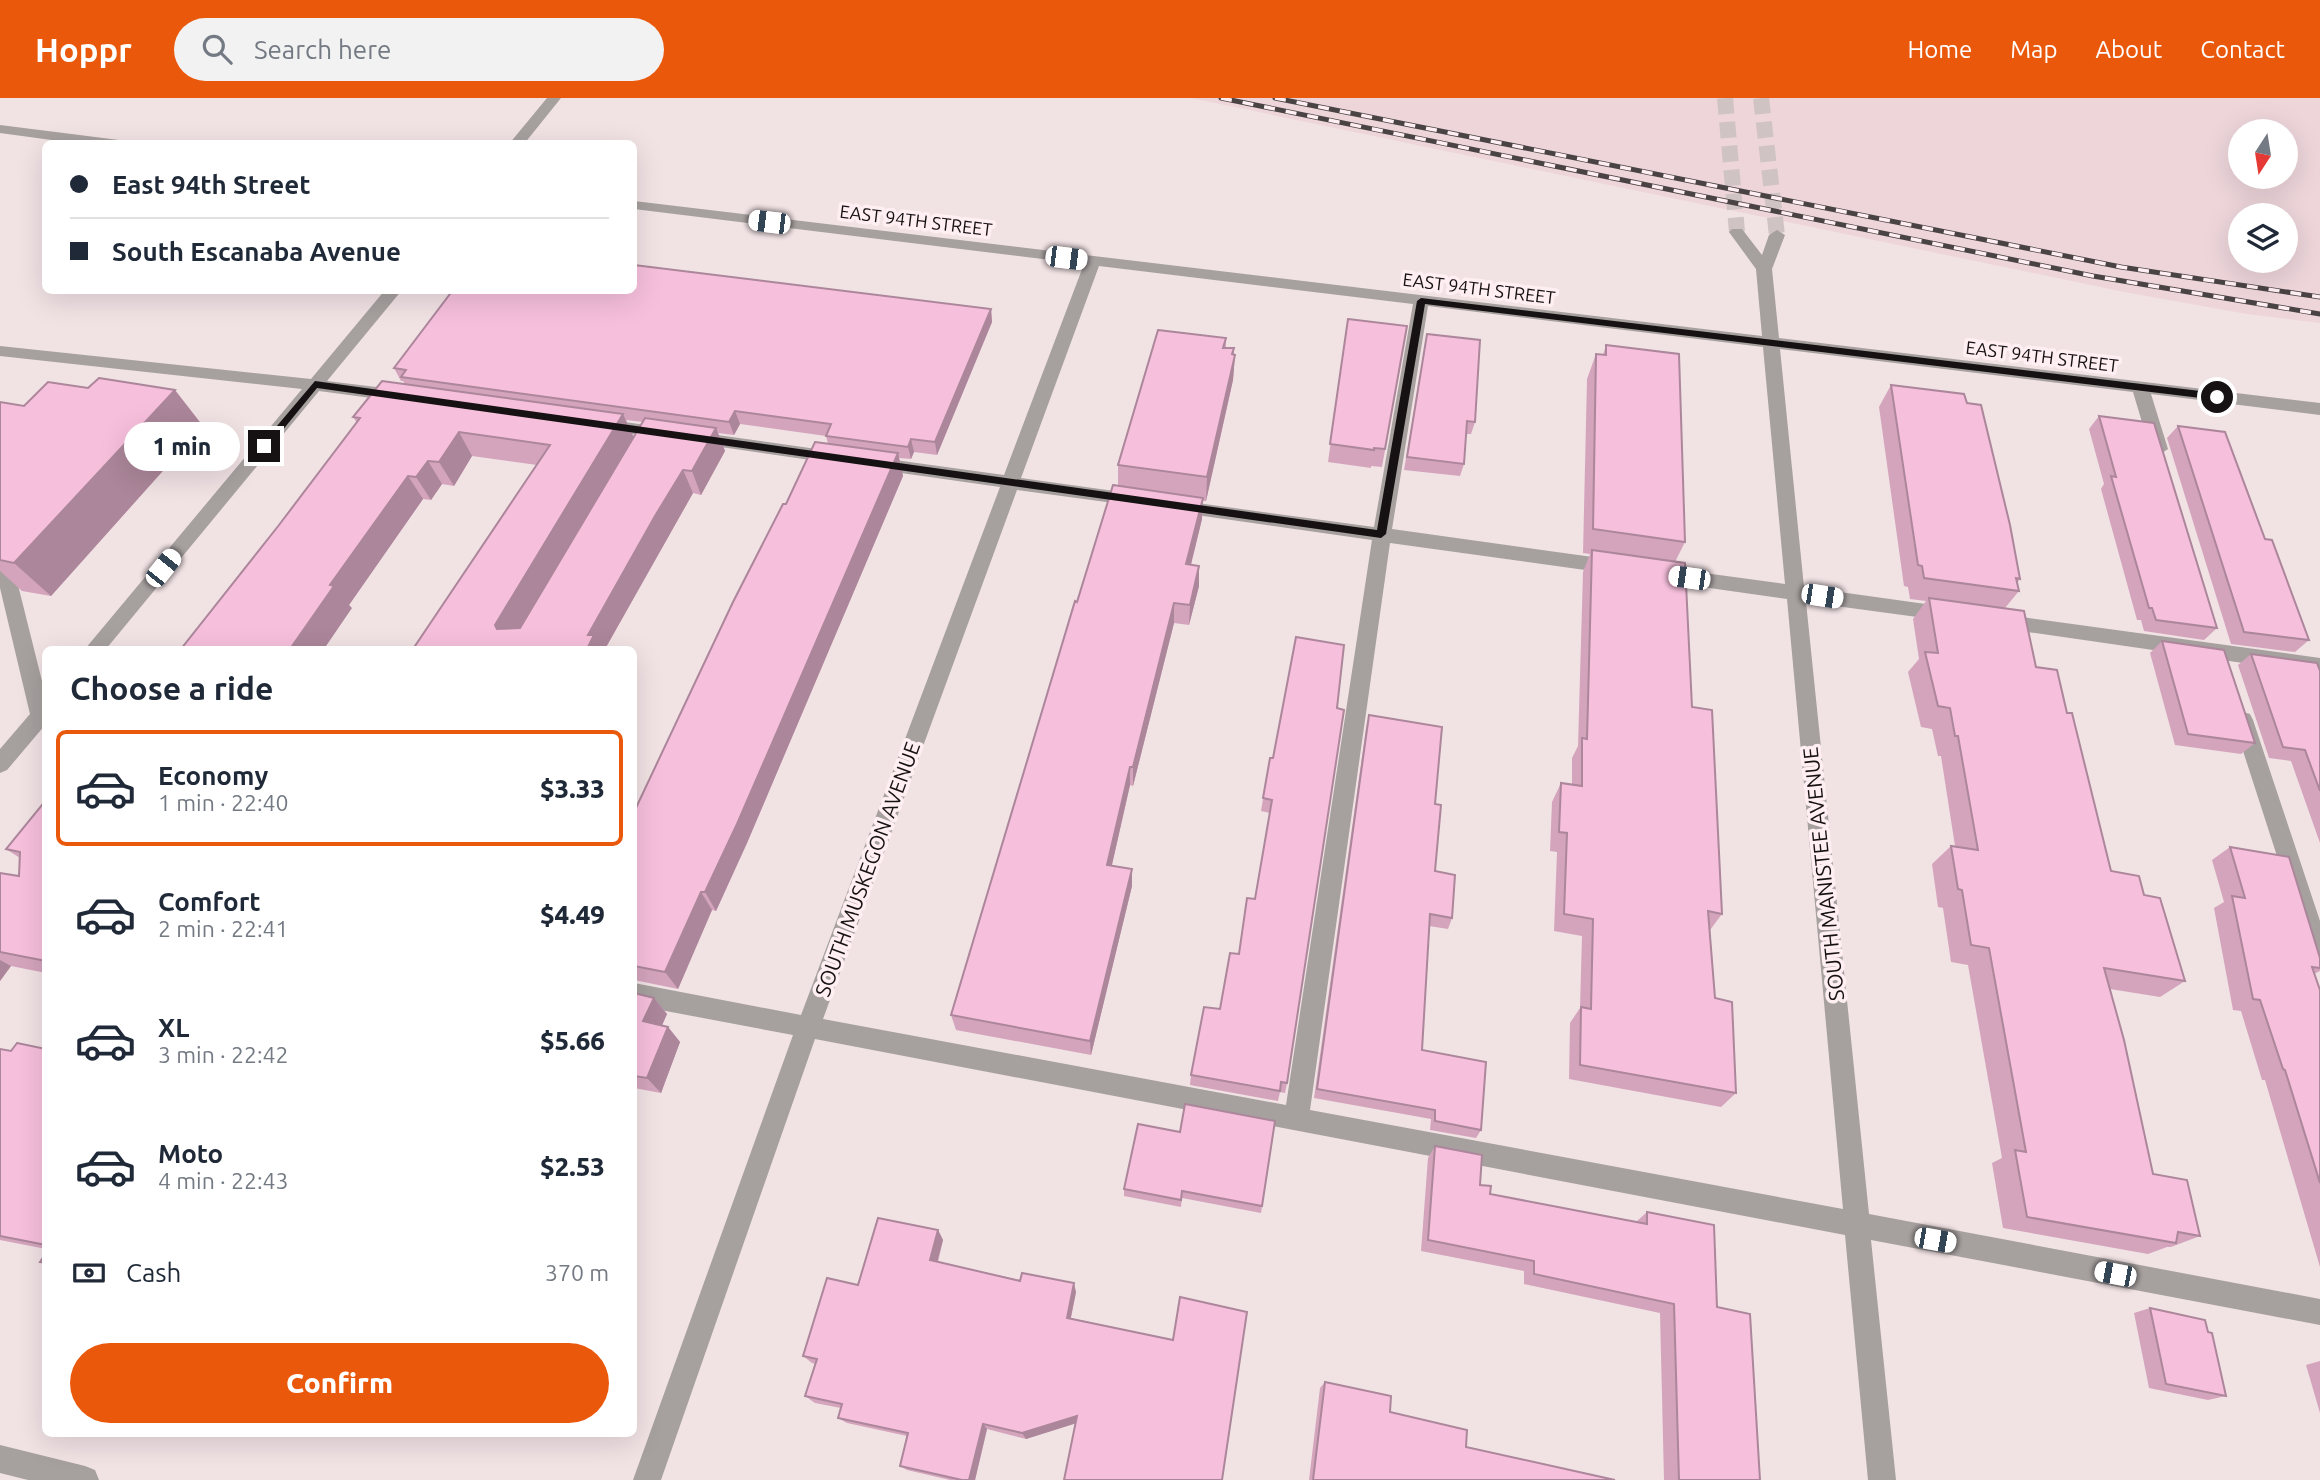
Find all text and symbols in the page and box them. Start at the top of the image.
search box [174,18,664,81]
icon: search [198,30,236,68]
text: Hoppr [35,31,132,68]
text: Search here [254,35,391,64]
text: Home [1907,36,1972,63]
text: Map [2010,36,2057,63]
text: About [2095,36,2162,63]
text: Contact [2200,36,2285,63]
north arrow [2228,119,2298,189]
map controls [2228,119,2298,273]
text: East 94th Street [112,170,311,199]
street label: EAST 94TH STREET [839,201,993,239]
button: layers [2228,203,2298,273]
car [747,209,792,235]
text: South Escanaba Avenue [112,237,401,266]
car [1044,245,1089,271]
street label: EAST 94TH STREET [1402,269,1556,307]
street label: EAST 94TH STREET [1965,337,2119,375]
route start [2201,381,2233,413]
callout: 1 min [124,422,240,470]
route end [248,430,280,462]
text: 1 min [153,434,211,459]
car [142,545,185,591]
car [1667,565,1712,591]
car [1800,582,1845,610]
text: Choose a ride [70,670,273,706]
street label: SOUTH MUSKEGON AVENUE [810,738,924,1000]
street label: SOUTH MANISTEE AVENUE [1798,746,1848,1002]
icon: car [74,757,137,820]
text: Economy [158,761,268,790]
text: $3.33 [540,774,605,803]
text: 1 min · 22:40 [158,790,289,815]
icon: car [74,883,137,946]
text: Comfort [158,887,261,916]
text: $4.49 [540,900,605,929]
text: 2 min · 22:41 [158,916,289,941]
icon: car [74,1009,137,1072]
text: XL [158,1013,189,1042]
text: $5.66 [540,1026,605,1055]
text: 3 min · 22:42 [158,1042,289,1067]
icon: car [74,1135,137,1198]
text: Moto [158,1139,223,1168]
text: $2.53 [540,1152,605,1181]
text: 4 min · 22:43 [158,1168,289,1193]
car [1913,1226,1958,1254]
icon: cash [70,1254,108,1292]
text: Cash [126,1258,181,1287]
text: 370 m [545,1260,609,1285]
car [2093,1260,2138,1288]
button: Confirm [70,1343,609,1423]

